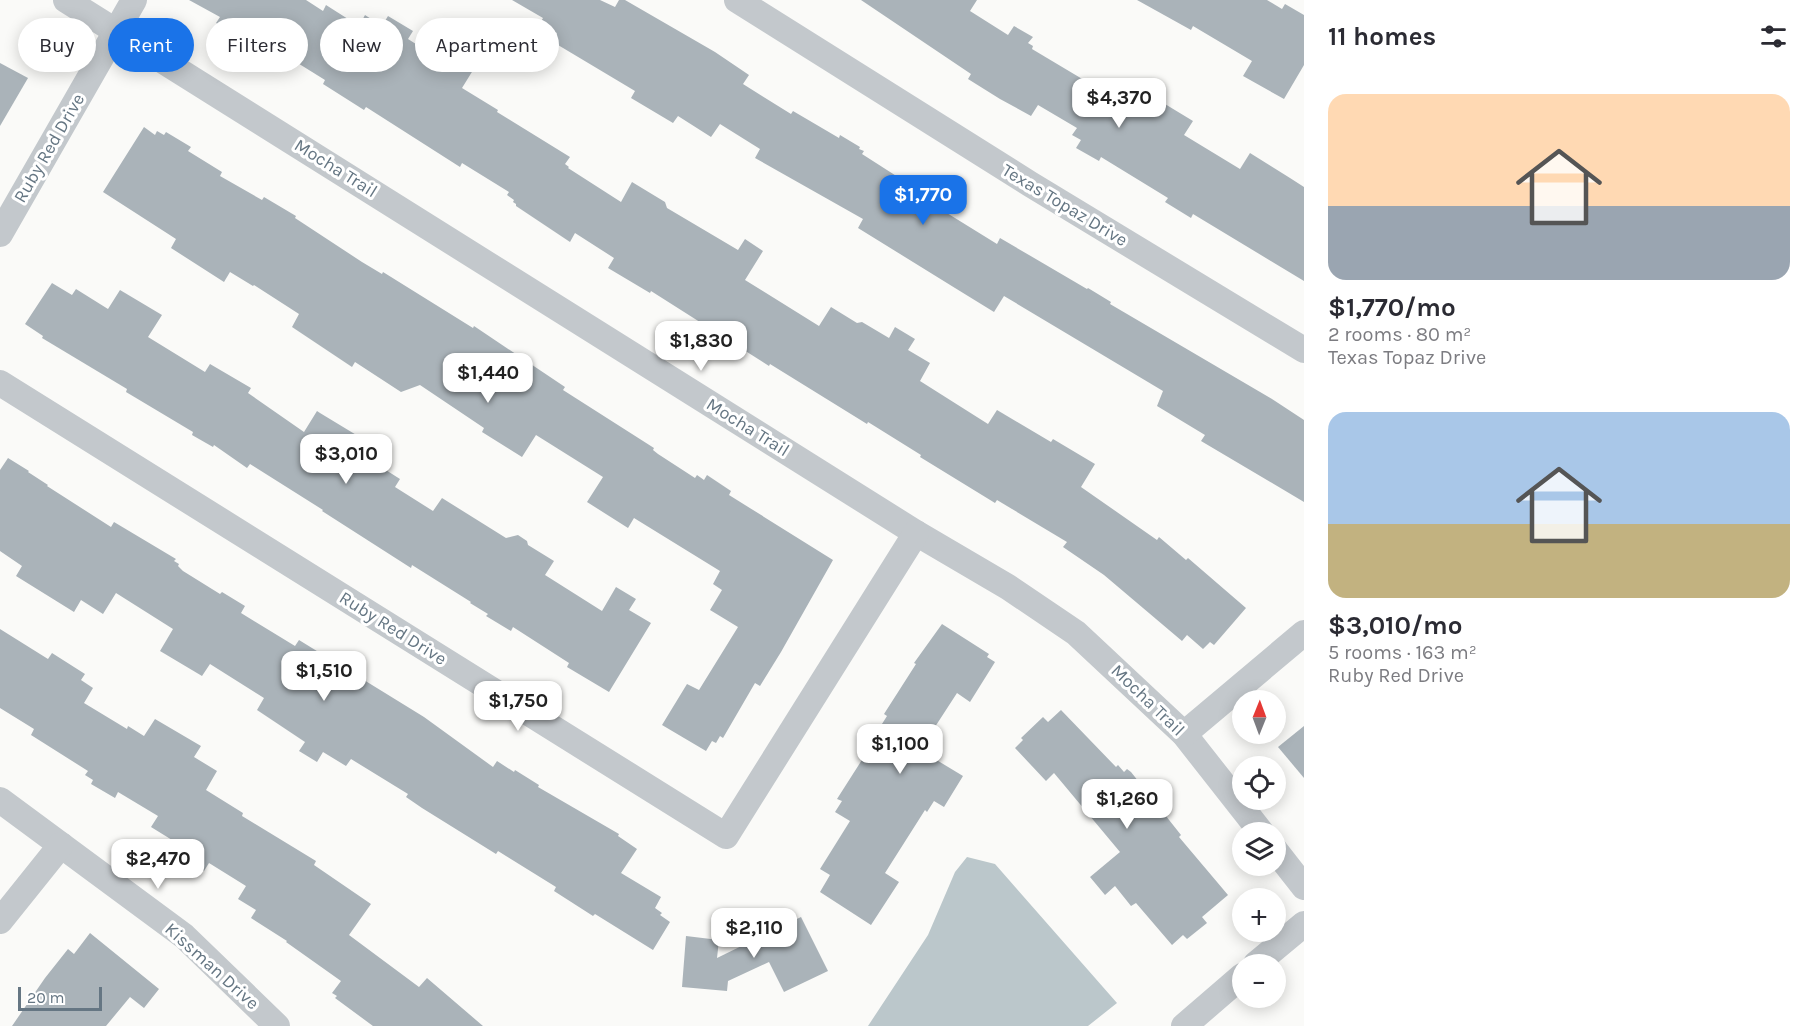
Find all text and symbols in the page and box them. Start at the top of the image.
chip: Buy [18,18,96,72]
chip: Rent [108,18,194,72]
chip: Filters [206,18,308,72]
chip: New [320,18,403,72]
chip: Apartment [415,18,559,72]
icon: filters [1757,20,1790,53]
text: 11 homes [1328,21,1436,52]
pin: $4,370 [1070,78,1168,129]
text: $4,370 [1086,86,1152,109]
street label: Ruby Red Drive [9,89,89,207]
icon: home [1505,133,1613,241]
street label: Mocha Trail [290,134,382,202]
street label: Texas Topaz Drive [998,159,1132,251]
pin: $1,770 [874,175,972,226]
text: $1,770 [894,183,952,206]
text: $1,770/mo [1328,292,1456,323]
pin: $1,830 [652,321,750,372]
text: 2 rooms · 80 m² [1328,323,1471,346]
text: $1,830 [669,329,733,352]
text: Texas Topaz Drive [1328,346,1486,369]
pin: $1,440 [439,353,537,404]
text: $1,440 [457,361,519,384]
street label: Mocha Trail [702,393,794,461]
pin: $3,010 [297,434,395,485]
text: $3,010 [314,442,378,465]
icon: home [1505,451,1613,559]
street label: Ruby Red Drive [335,586,451,670]
text: $3,010/mo [1328,610,1462,641]
text: 5 rooms · 163 m² [1328,641,1477,664]
pin: $1,510 [275,651,373,702]
text: $1,510 [295,659,353,682]
street label: Mocha Trail [1107,659,1189,741]
text: Ruby Red Drive [1328,664,1464,687]
pin: $1,750 [469,681,567,732]
text: $1,750 [488,689,548,712]
north arrow [1232,690,1286,744]
map controls [1232,690,1286,1008]
pin: $1,100 [851,724,949,775]
text: $1,100 [871,732,929,755]
button: locate [1232,756,1286,810]
pin: $1,260 [1078,779,1176,830]
text: $1,260 [1096,787,1158,810]
button: layers [1232,822,1286,876]
pin: $2,470 [109,839,207,890]
text: $2,470 [125,847,191,870]
button: + [1232,888,1286,942]
pin: $2,110 [705,908,803,959]
text: $2,110 [725,916,783,939]
street label: Kissman Drive [160,918,264,1014]
button: − [1232,954,1286,1008]
scale bar [18,984,102,1012]
text: 20 m [27,988,65,1007]

